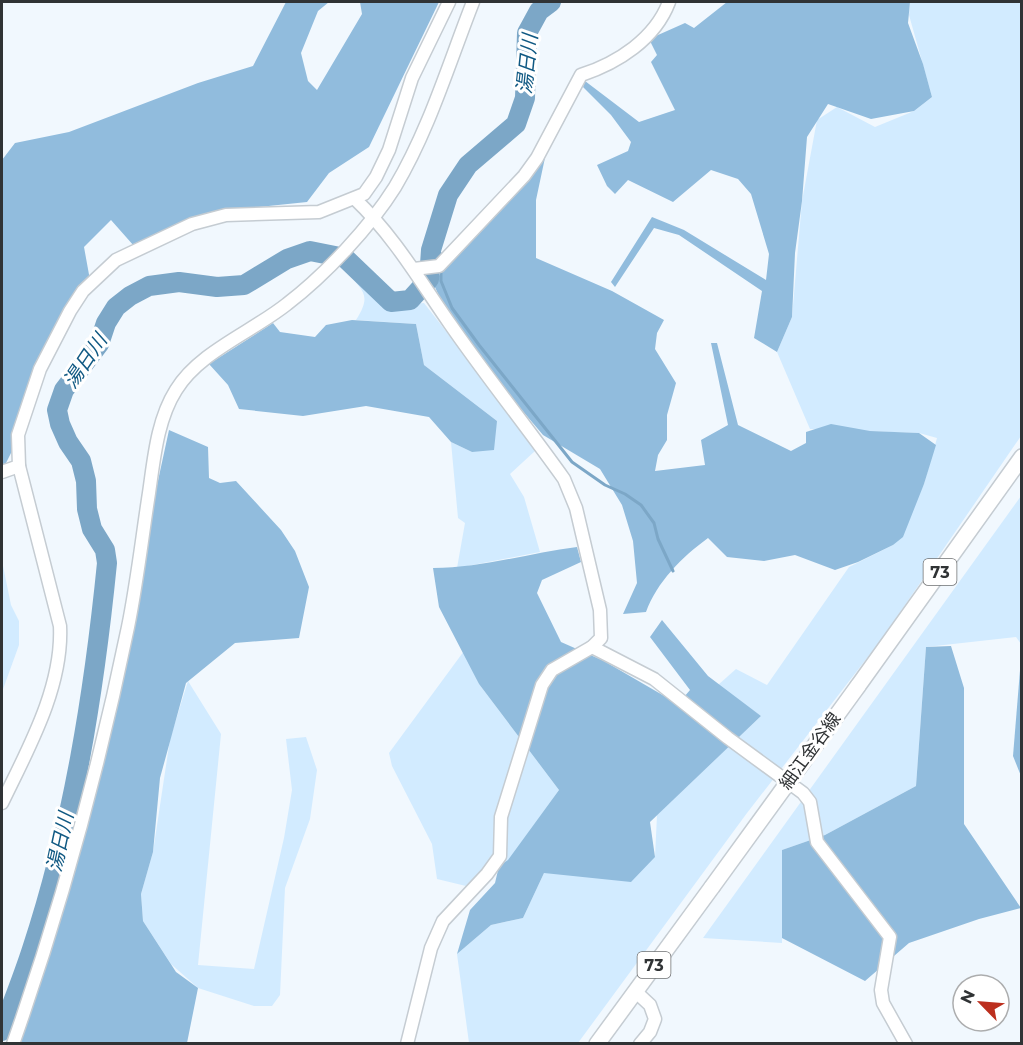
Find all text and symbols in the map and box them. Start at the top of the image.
water label: 湯日川 [512,31,542,95]
water label: 湯日川 [58,328,113,393]
road number: 73 [924,559,956,585]
street label: 細江金谷線 [775,708,845,794]
water label: 湯日川 [42,808,78,874]
road number: 73 [638,952,670,978]
north arrow [951,973,1011,1033]
text: N [957,987,979,1007]

